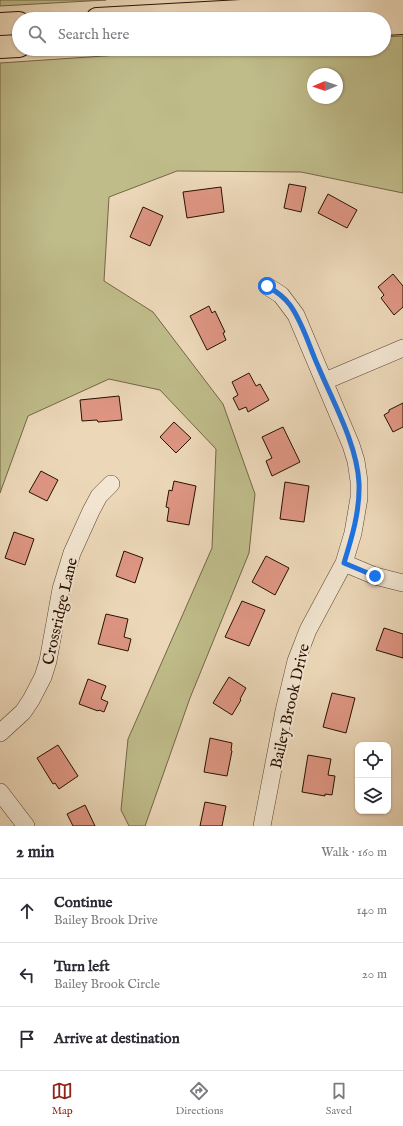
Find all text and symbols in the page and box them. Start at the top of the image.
search box [12,12,391,56]
icon: search [26,23,48,45]
text: Search here [58,25,129,44]
north arrow [307,68,343,104]
route start [258,277,276,295]
street label: Crossridge Lane [39,556,83,667]
route end [366,567,384,585]
street label: Bailey Brook Drive [267,642,315,771]
map controls [355,742,391,814]
button: locate [355,742,391,778]
button: layers [355,778,391,814]
text: 2 min [16,842,54,863]
text: Walk · 160 m [321,844,387,861]
text: Continue [54,893,112,912]
icon: ahead [16,900,38,922]
text: 140 m [357,902,387,919]
text: Bailey Brook Drive [54,912,158,929]
text: Turn left [54,957,110,976]
icon: left [16,964,38,986]
text: 20 m [362,966,387,983]
text: Bailey Brook Circle [54,976,160,993]
icon: arrive [16,1028,38,1050]
text: Arrive at destination [54,1029,180,1048]
tab: Map [51,1080,73,1118]
tab: Directions [176,1080,223,1118]
tab: Saved [326,1080,352,1118]

